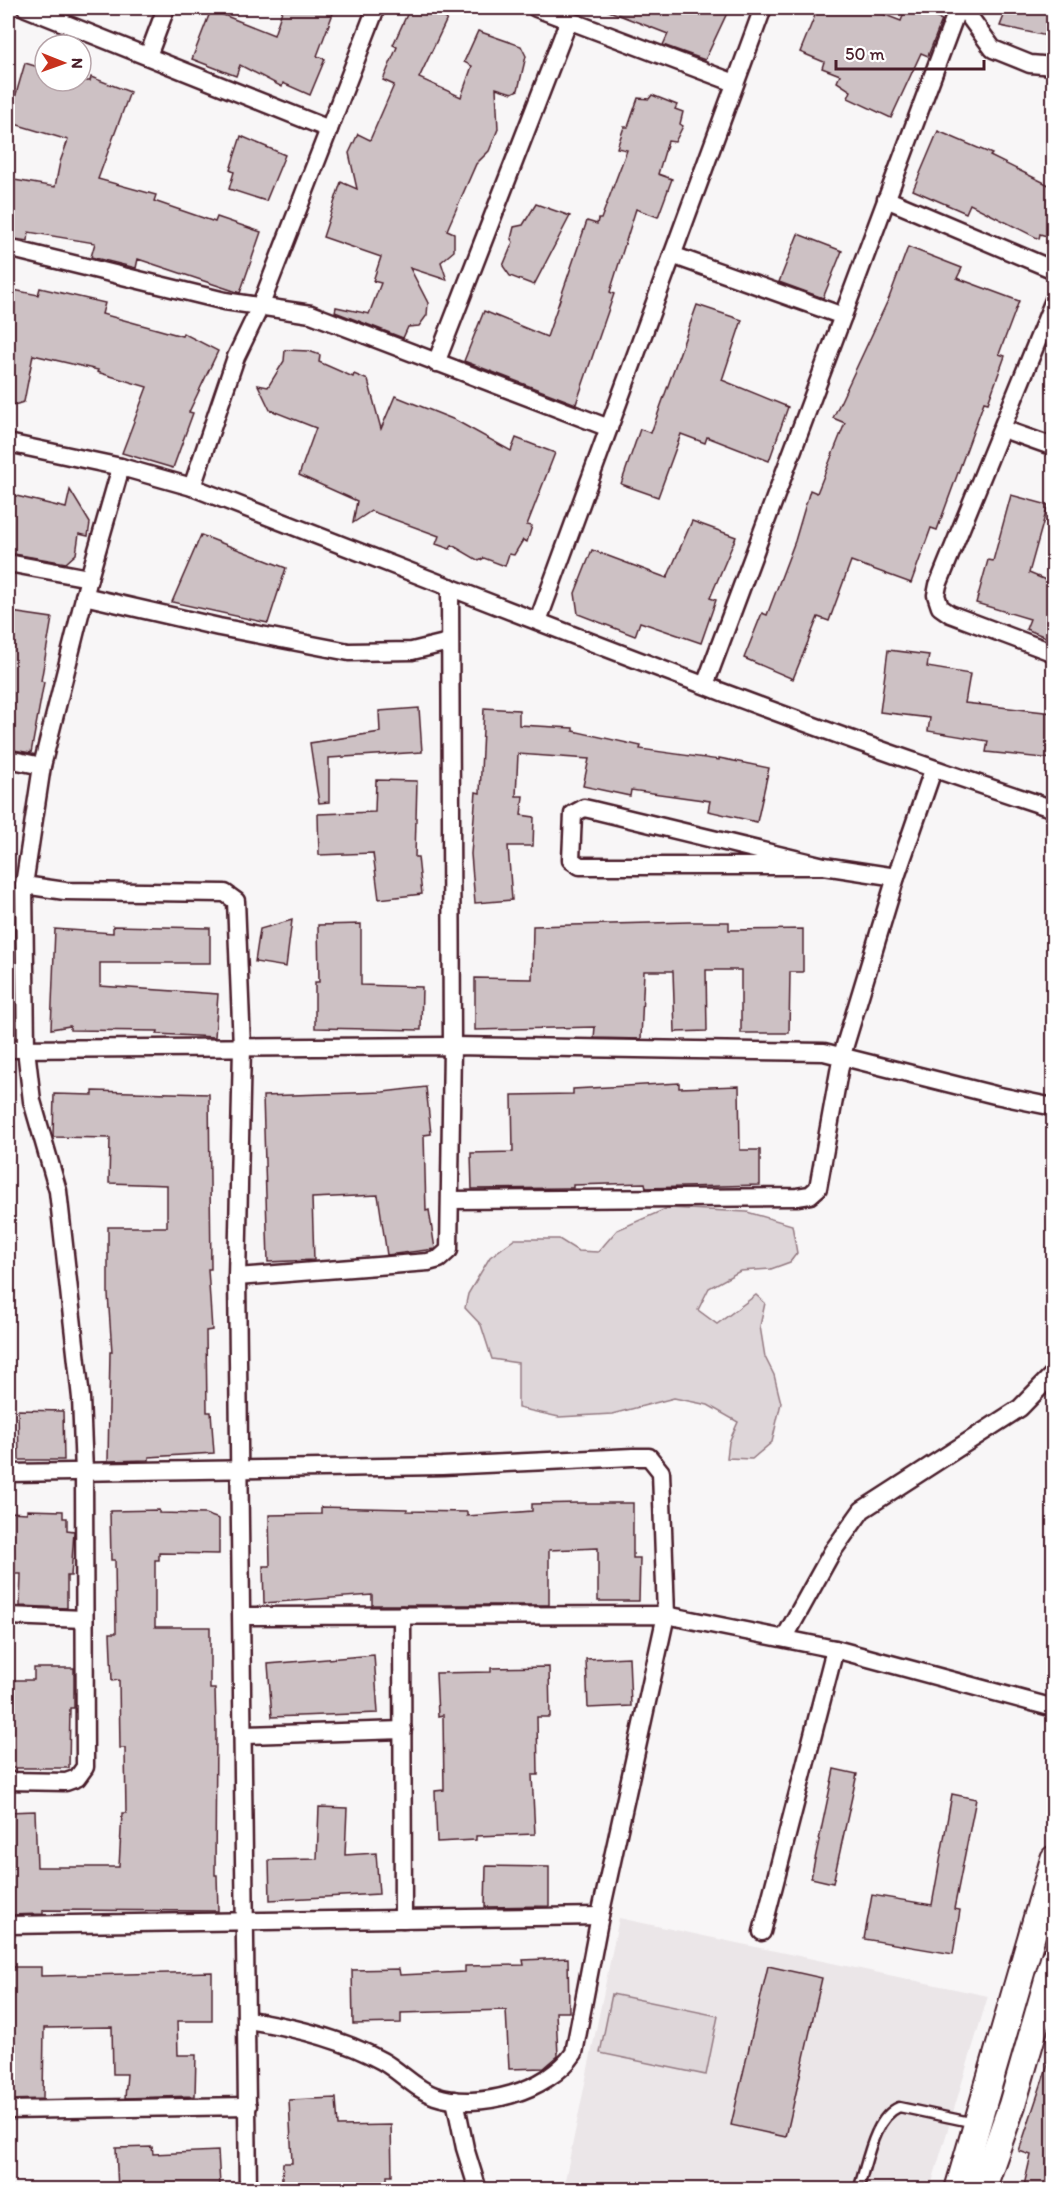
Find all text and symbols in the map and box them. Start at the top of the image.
north arrow [33,33,93,93]
scale bar [836,33,984,71]
text: 50 m [845,43,885,65]
text: N [68,58,87,69]

